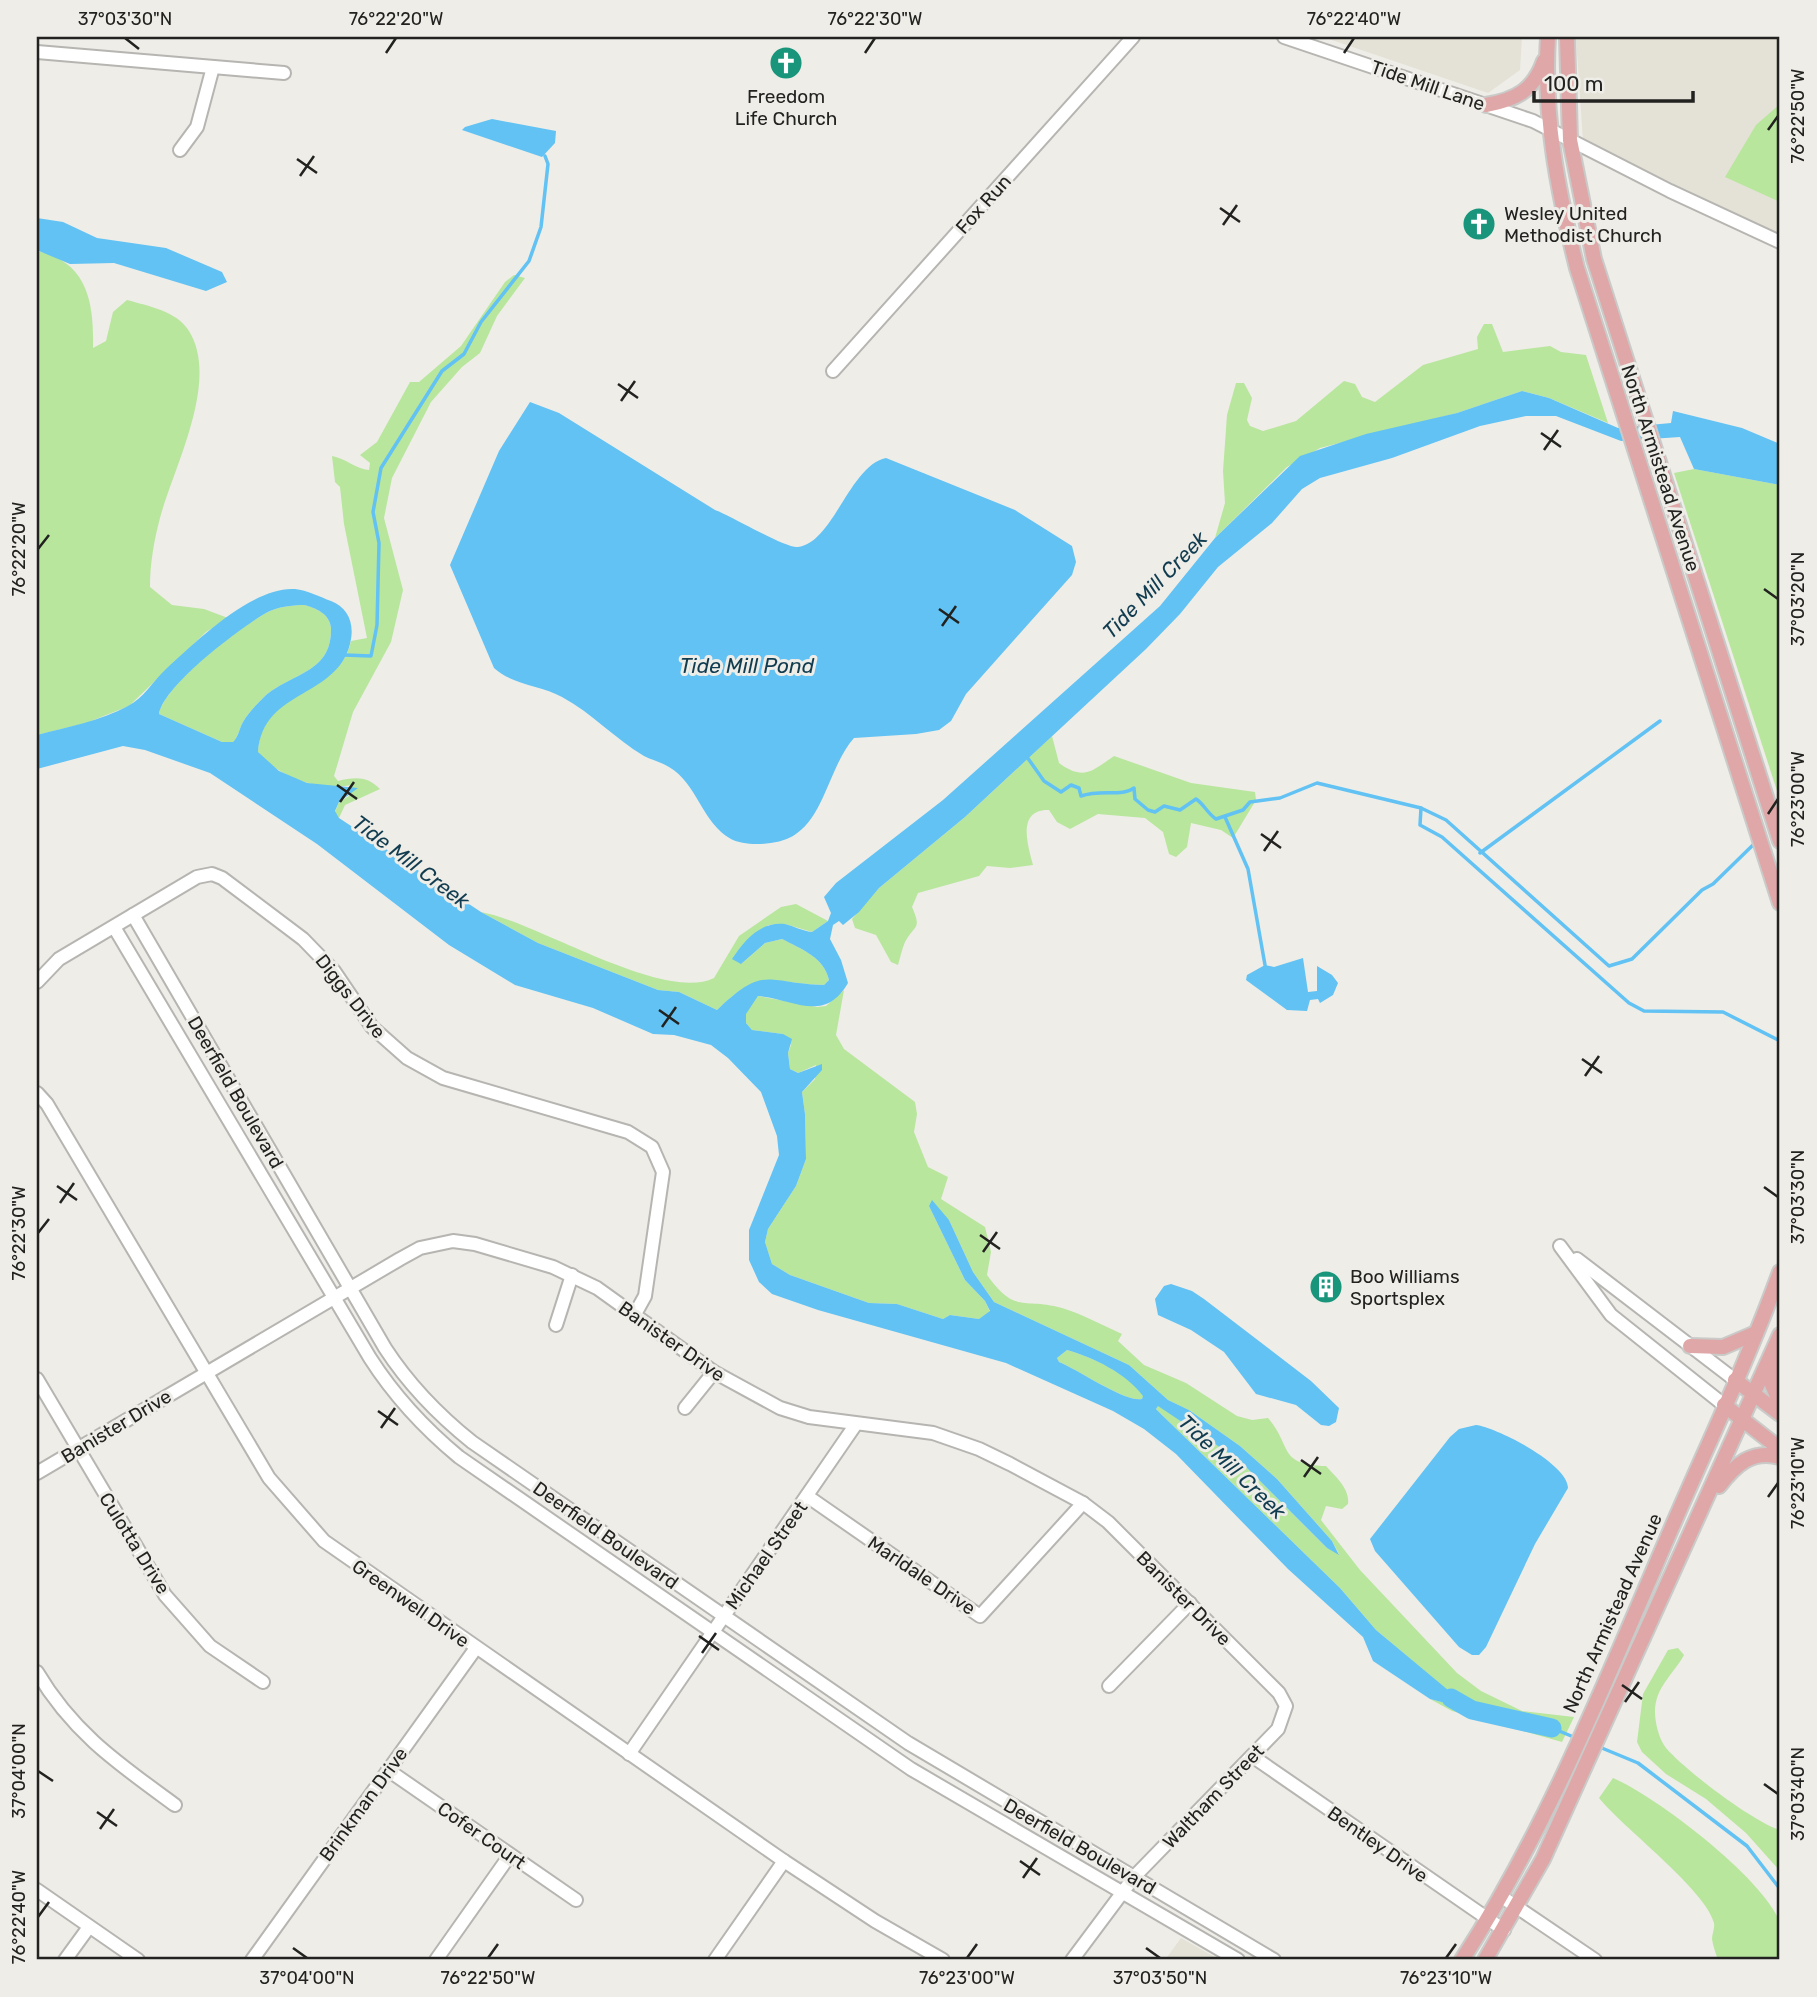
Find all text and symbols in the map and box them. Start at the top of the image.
text: 37°03'30"N [78,8,172,30]
text: 76°22'20"W [349,8,443,30]
text: 76°22'30"W [828,8,922,30]
text: 76°22'40"W [1307,8,1401,30]
church icon: Freedom Life Church [767,44,805,82]
street label: Tide Mill Lane [1368,55,1488,116]
scale bar [1534,60,1693,104]
text: 76°22'50"W [1787,69,1809,163]
text: 100 m [1544,71,1603,96]
place label: Freedom Life Church [735,85,837,130]
street label: Fox Run [951,170,1016,239]
place label: Wesley United Methodist Church [1504,202,1662,247]
church icon: Wesley United Methodist Church [1460,205,1498,243]
street label: North Armistead Avenue [1616,362,1705,575]
text: 76°22'20"W [8,502,30,596]
water label: Tide Mill Creek [1097,525,1213,644]
text: 37°03'20"N [1787,552,1809,646]
water label: Tide Mill Pond [680,653,815,678]
text: 76°23'00"W [1787,751,1809,847]
water label: Tide Mill Creek [348,810,476,914]
street label: Diggs Drive [311,950,391,1043]
street label: Deerfield Boulevard [183,1012,289,1173]
text: 37°03'30"N [1787,1150,1809,1244]
text: 76°22'30"W [8,1186,30,1280]
place label: Boo Williams Sportsplex [1350,1265,1460,1310]
building icon: Boo Williams Sportsplex [1307,1268,1345,1306]
street label: Banister Drive [614,1296,729,1386]
street label: Banister Drive [57,1385,175,1468]
water label: Tide Mill Creek [1173,1409,1292,1525]
text: 76°23'10"W [1787,1437,1809,1529]
street label: Deerfield Boulevard [529,1477,683,1594]
street label: Culotta Drive [94,1488,175,1598]
street label: Michael Street [721,1496,813,1614]
street label: North Armistead Avenue [1558,1510,1667,1717]
street label: Marldale Drive [864,1531,980,1620]
street label: Banister Drive [1132,1546,1236,1650]
street label: Greenwell Drive [348,1554,474,1652]
text: 37°04'00"N [8,1723,30,1819]
street label: Waltham Street [1158,1739,1269,1853]
street label: Brinkman Drive [314,1743,412,1866]
text: 37°03'40"N [1787,1747,1809,1841]
street label: Deerfield Boulevard [999,1793,1160,1899]
street label: Cofer Court [433,1797,531,1874]
street label: Bentley Drive [1323,1801,1432,1887]
text: 76°22'40"W [8,1870,30,1964]
text: 37°04'00"N [259,1967,355,1989]
text: 76°22'50"W [441,1967,535,1989]
text: 76°23'00"W [919,1967,1015,1989]
text: 37°03'50"N [1113,1967,1207,1989]
text: 76°23'10"W [1400,1967,1492,1989]

